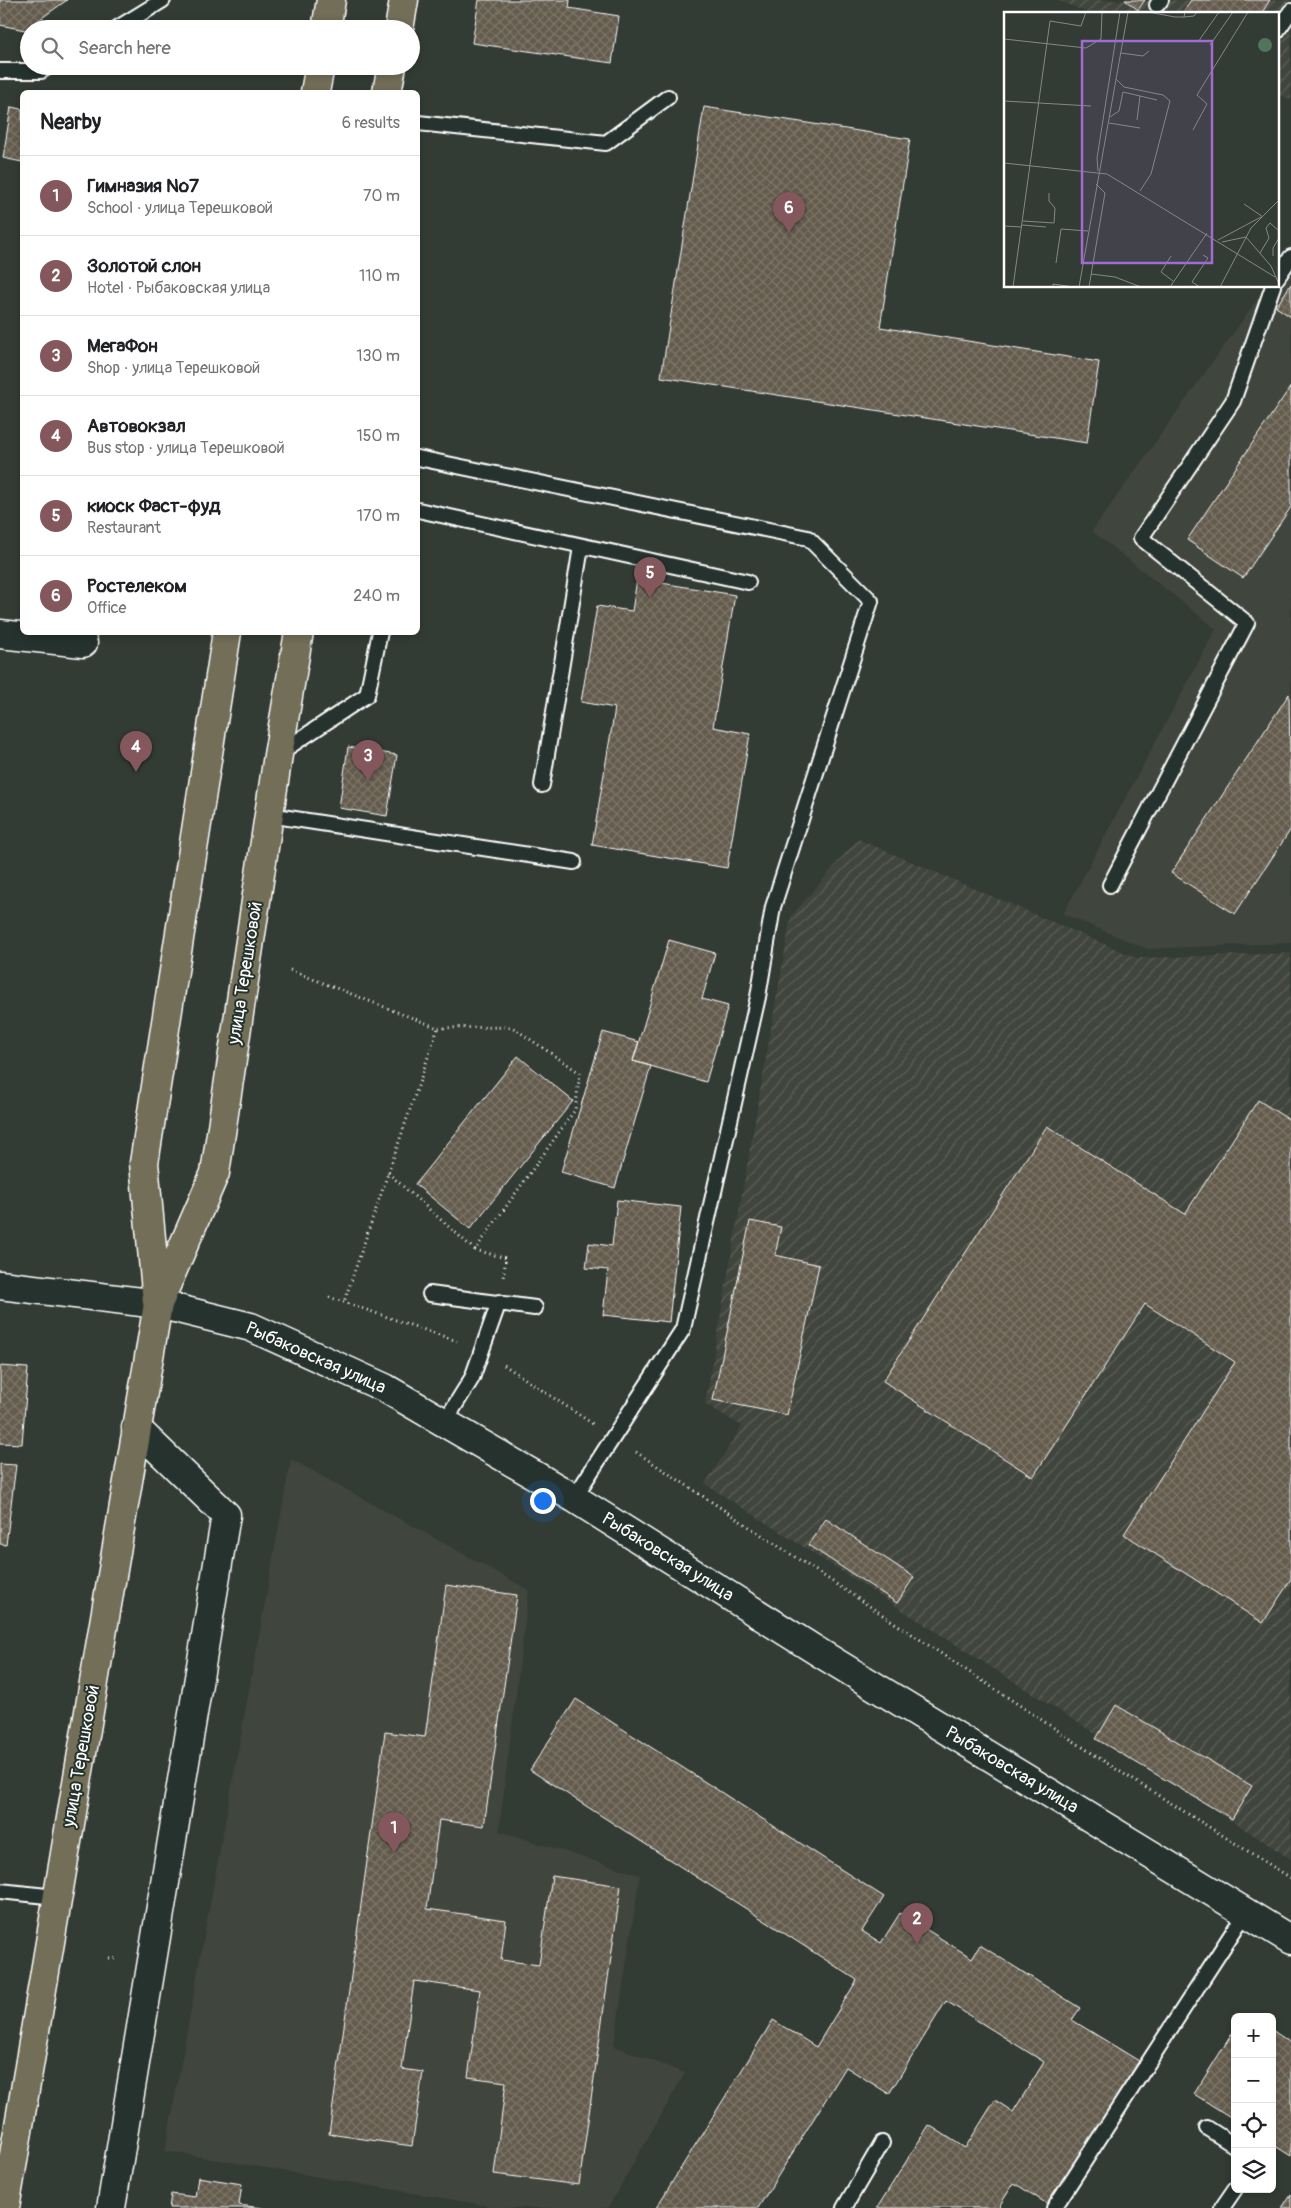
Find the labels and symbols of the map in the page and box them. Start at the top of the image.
inset map [1004,12,1278,288]
pin: 6 [773,192,805,233]
pin: 5 [634,557,666,598]
pin: 4 [120,731,152,772]
pin: 3 [352,740,384,781]
street label: улица Терешковой [222,900,268,1047]
street label: Рыбаковская улица [242,1317,390,1399]
your location [530,1488,556,1514]
street label: Рыбаковская улица [598,1507,738,1607]
street label: улица Терешковой [57,1683,105,1830]
street label: Рыбаковская улица [941,1721,1083,1819]
pin: 1 [378,1812,410,1853]
pin: 2 [901,1903,933,1944]

